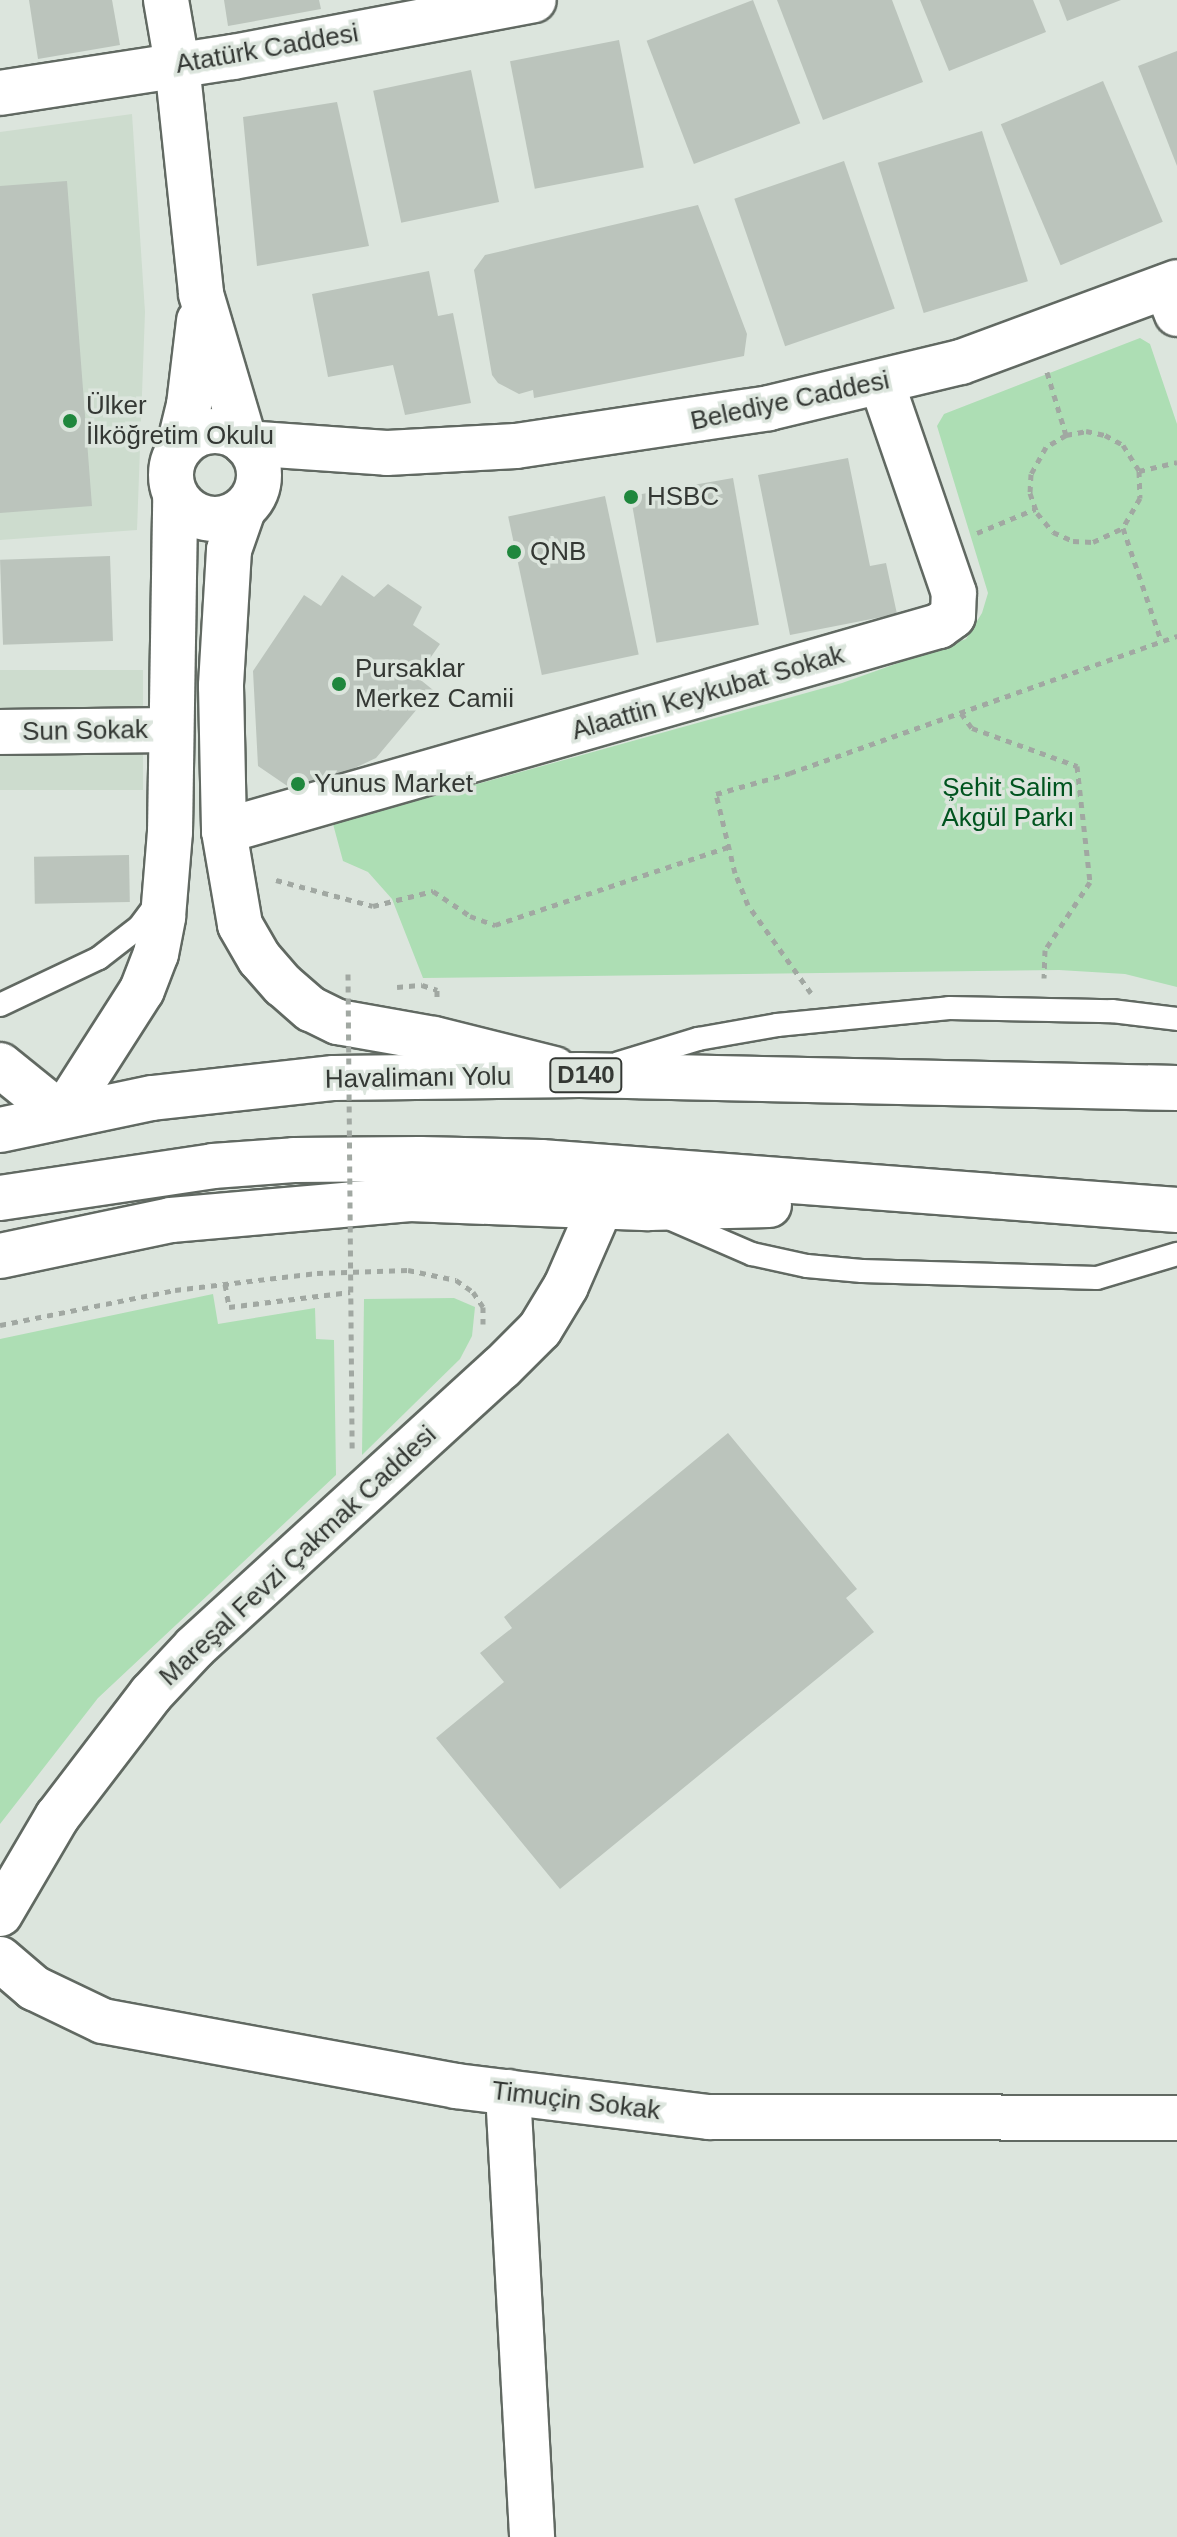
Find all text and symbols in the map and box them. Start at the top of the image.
street label: Atatürk Caddesi [173,18,361,80]
street label: Belediye Caddesi [688,365,892,437]
place label: Ülker İlköğretim Okulu [86,390,274,452]
marker: Ülker İlköğretim Okulu [61,412,79,430]
place label: HSBC [647,481,719,513]
marker: HSBC [622,488,640,506]
place label: QNB [530,536,586,568]
marker: QNB [505,543,523,561]
street label: Alaattin Keykubat Sokak [568,639,848,747]
place label: Pursaklar Merkez Camii [355,653,514,714]
marker: Pursaklar Merkez Camii [330,675,348,693]
street label: Sun Sokak [22,714,148,748]
place label: Yunus Market [314,768,473,800]
park label: Şehit Salim Akgül Parkı [942,772,1074,834]
marker: Yunus Market [289,775,307,793]
road number: D140 [548,1055,624,1095]
street label: Havalimanı Yolu [324,1061,512,1095]
street label: Mareşal Fevzi Çakmak Caddesi [153,1419,443,1693]
street label: Timuçin Sokak [490,2075,662,2127]

